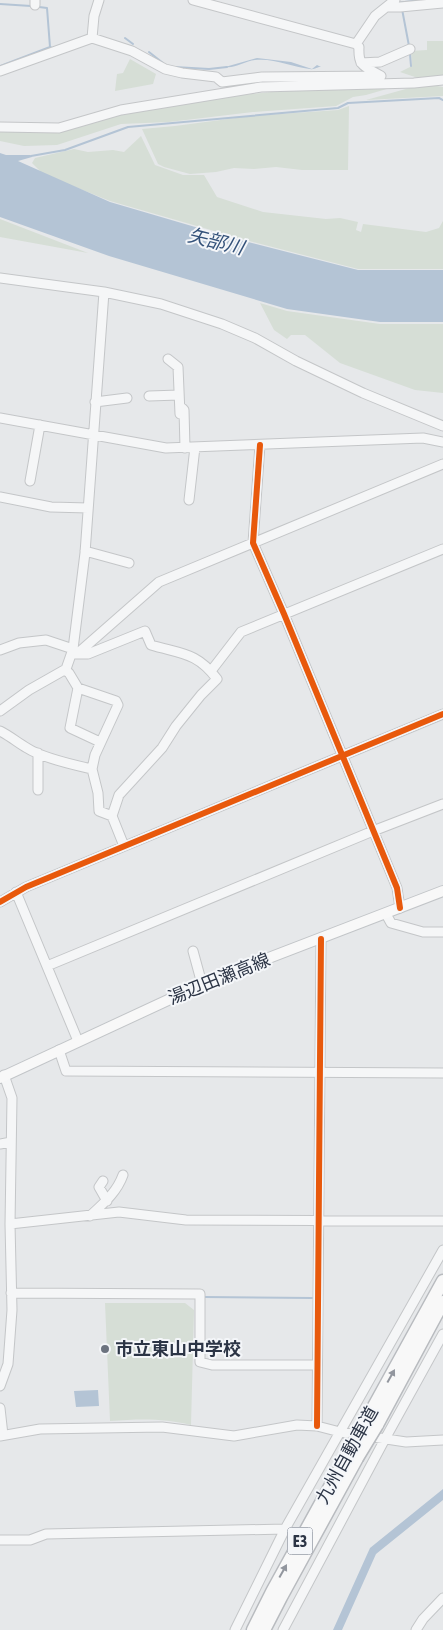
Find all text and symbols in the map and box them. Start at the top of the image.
water label: 矢部川 [186,223,248,259]
street label: 湯辺田瀬高線 [165,949,273,1009]
place label: 市立東山中学校 [115,1338,241,1359]
marker: 市立東山中学校 [99,1343,111,1355]
one-way arrow [387,1369,395,1384]
street label: 九州自動車道 [311,1402,382,1507]
road number: E3 [288,1528,312,1554]
one-way arrow [279,1564,287,1578]

